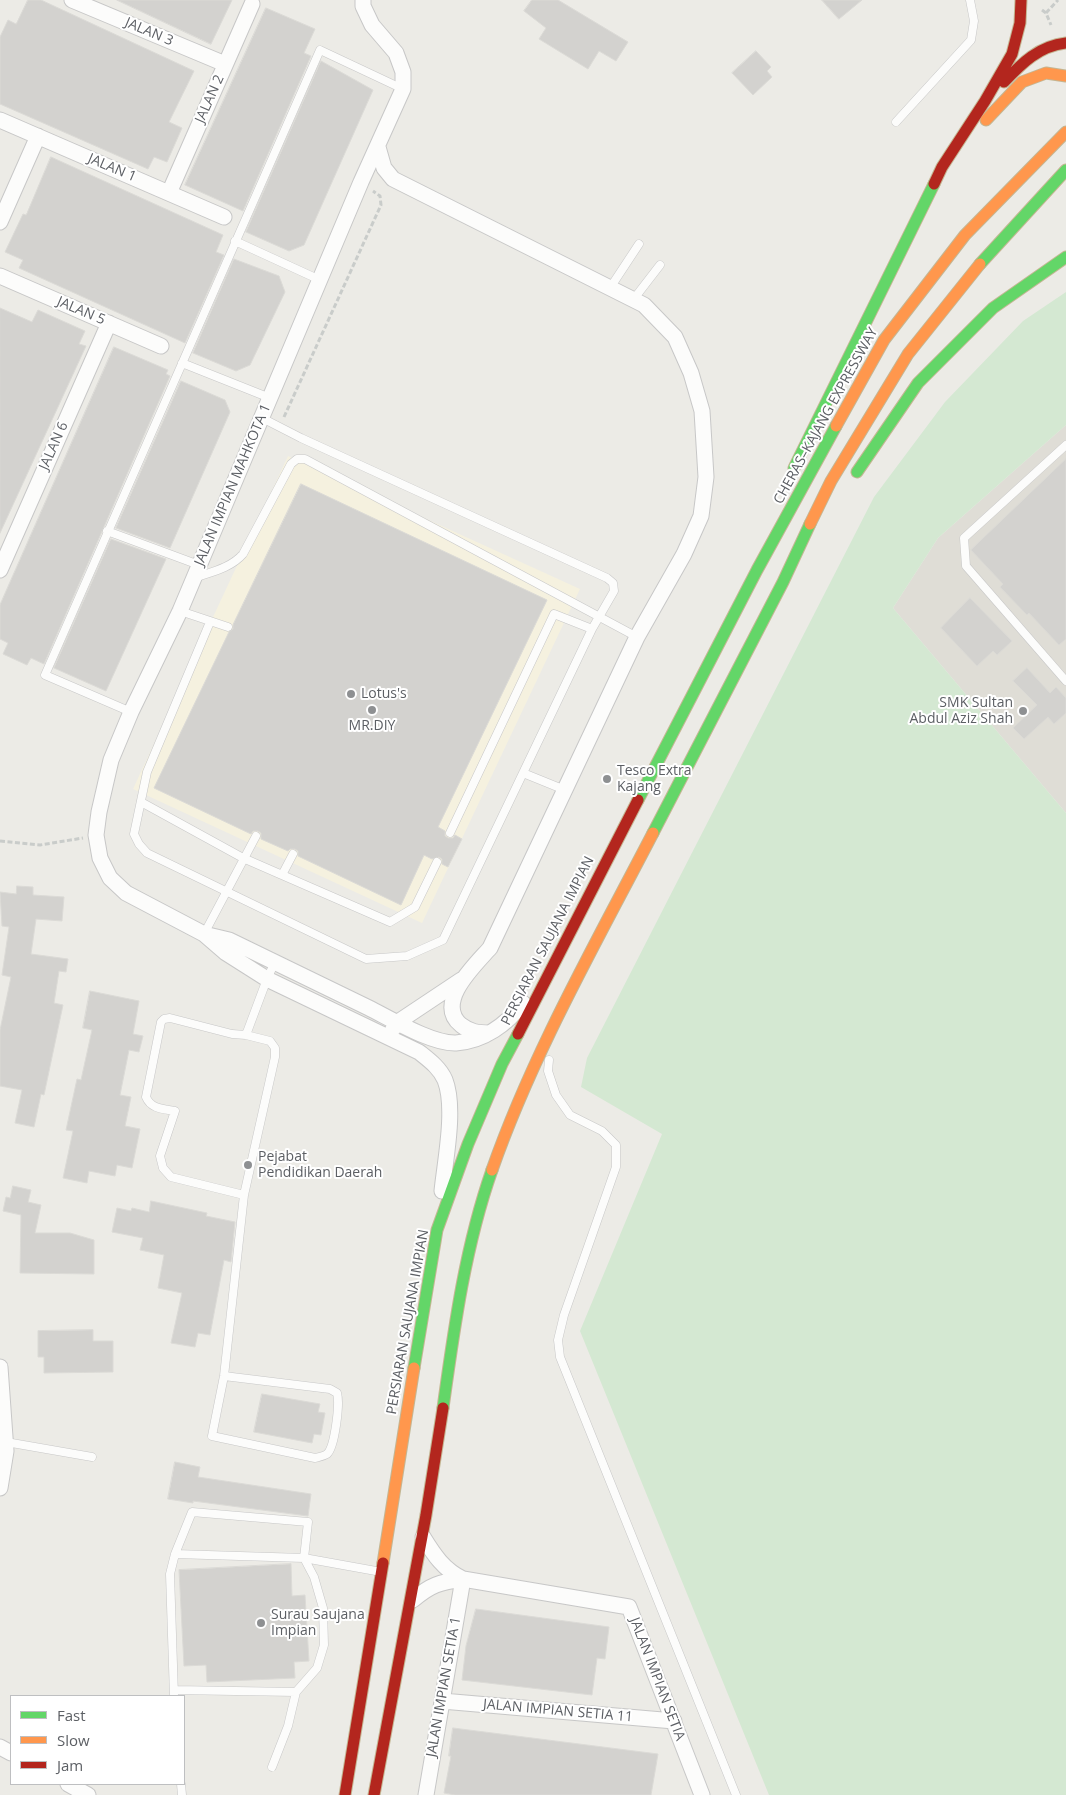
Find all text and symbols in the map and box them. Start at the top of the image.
street label: JALAN 3 [122,14,176,50]
street label: JALAN 2 [192,72,228,126]
street label: JALAN 1 [85,150,139,186]
street label: JALAN 5 [54,293,108,329]
street label: CHERAS–KAJANG EXPRESSWAY [770,325,882,507]
street label: JALAN IMPIAN MAHKOTA 1 [191,402,275,568]
street label: JALAN 6 [36,419,72,473]
place label: Lotus's [361,686,407,702]
marker: Lotus's [345,688,357,700]
place label: SMK Sultan Abdul Aziz Shah [909,695,1013,728]
marker: MR.DIY [366,704,378,716]
marker: SMK Sultan Abdul Aziz Shah [1017,705,1029,717]
place label: MR.DIY [349,718,395,734]
place label: Tesco Extra Kajang [617,763,692,796]
marker: Tesco Extra Kajang [601,773,613,785]
street label: PERSIARAN SAUJANA IMPIAN [498,854,598,1028]
place label: Pejabat Pendidikan Daerah [258,1149,382,1182]
marker: Pejabat Pendidikan Daerah [242,1159,254,1171]
street label: PERSIARAN SAUJANA IMPIAN [383,1228,433,1416]
place label: Surau Saujana Impian [271,1607,365,1640]
street label: JALAN IMPIAN SETIA 1 [423,1615,465,1759]
street label: JALAN IMPIAN SETIA [626,1615,688,1743]
marker: Surau Saujana Impian [255,1617,267,1629]
legend [10,1695,185,1785]
street label: JALAN IMPIAN SETIA 11 [482,1696,634,1726]
text: Fast [57,1705,86,1725]
text: Slow [57,1730,90,1750]
text: Jam [57,1755,83,1775]

